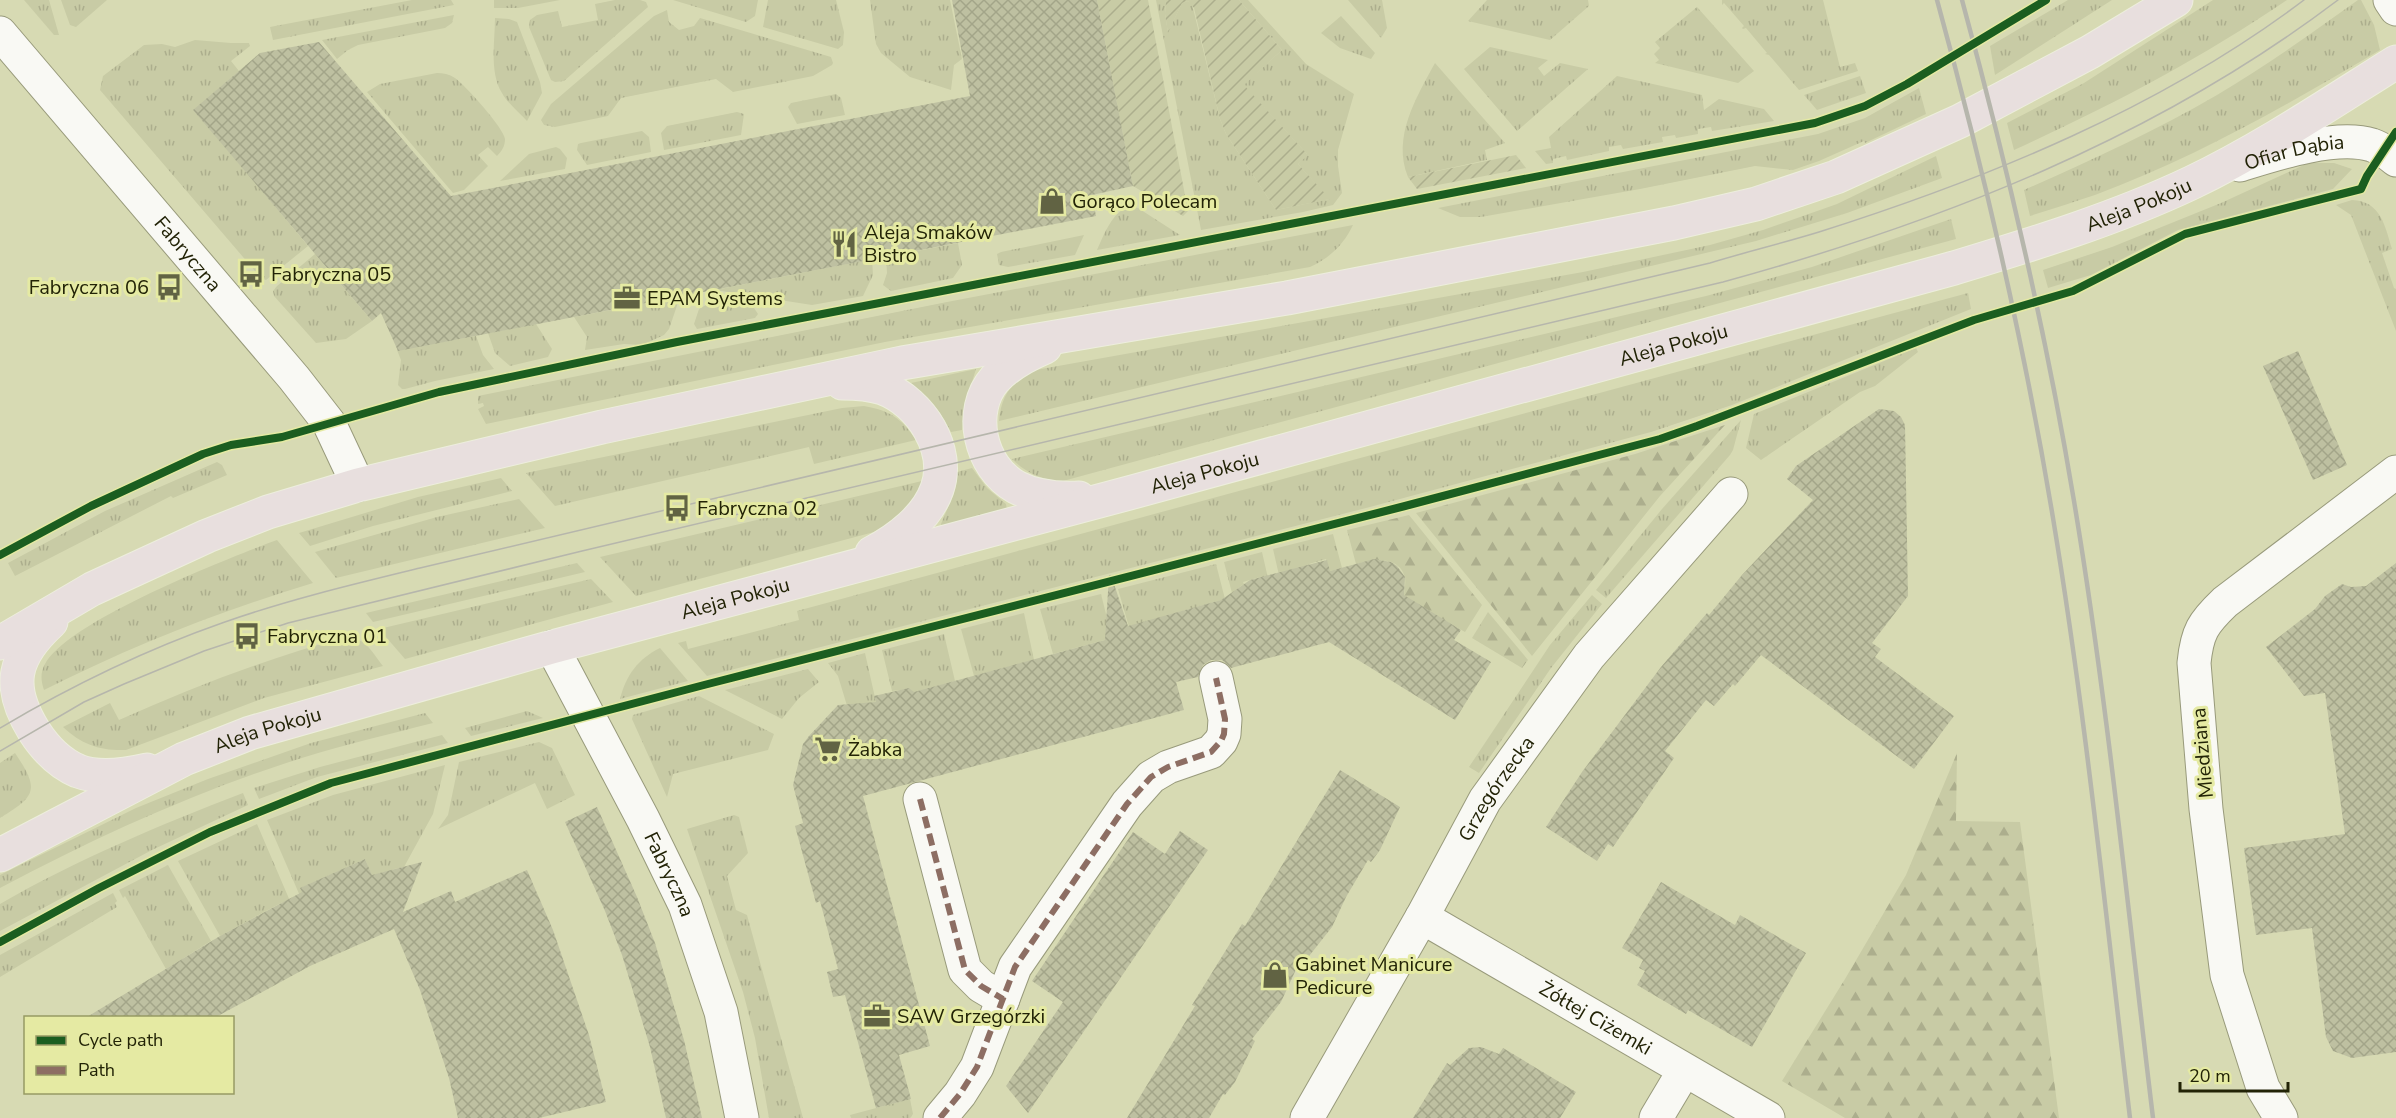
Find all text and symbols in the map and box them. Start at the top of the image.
street label: Ofiar Dąbia [2241,129,2345,177]
street label: Aleja Pokoju [2082,172,2196,239]
shop icon: Gorąco Polecam [1037,186,1067,216]
place label: Gorąco Polecam [1072,188,1217,215]
street label: Fabryczna [148,211,228,298]
place label: Aleja Smaków Bistro [864,219,993,269]
restaurant icon: Aleja Smaków Bistro [829,229,859,259]
bus stop icon: Fabryczna 05 [236,259,266,289]
place label: Fabryczna 05 [271,261,391,288]
bus stop icon: Fabryczna 06 [154,272,184,302]
place label: Fabryczna 06 [29,274,149,301]
office icon: EPAM Systems [612,283,642,313]
place label: EPAM Systems [647,285,783,312]
street label: Aleja Pokoju [1616,317,1731,373]
street label: Aleja Pokoju [1147,445,1262,501]
bus stop icon: Fabryczna 02 [662,493,692,523]
place label: Fabryczna 02 [697,495,817,522]
street label: Aleja Pokoju [678,571,793,626]
bus stop icon: Fabryczna 01 [232,621,262,651]
place label: Fabryczna 01 [267,623,387,650]
street label: Aleja Pokoju [210,700,324,760]
street label: Miedziana [2185,707,2220,799]
street label: Grzegórzecka [1452,731,1541,846]
supermarket icon: Żabka [813,734,843,764]
place label: Żabka [848,736,902,763]
street label: Fabryczna [637,827,701,920]
place label: Gabinet Manicure Pedicure [1295,951,1452,1001]
shop icon: Gabinet Manicure Pedicure [1260,960,1290,990]
street label: Żółtej Ciżemki [1534,975,1657,1062]
office icon: SAW Grzegórzki [862,1001,892,1031]
place label: SAW Grzegórzki [897,1003,1045,1030]
legend [24,1016,234,1094]
text: Cycle path [78,1028,163,1052]
scale bar [2180,1055,2288,1093]
text: Path [78,1058,115,1082]
text: 20 m [2189,1064,2231,1088]

